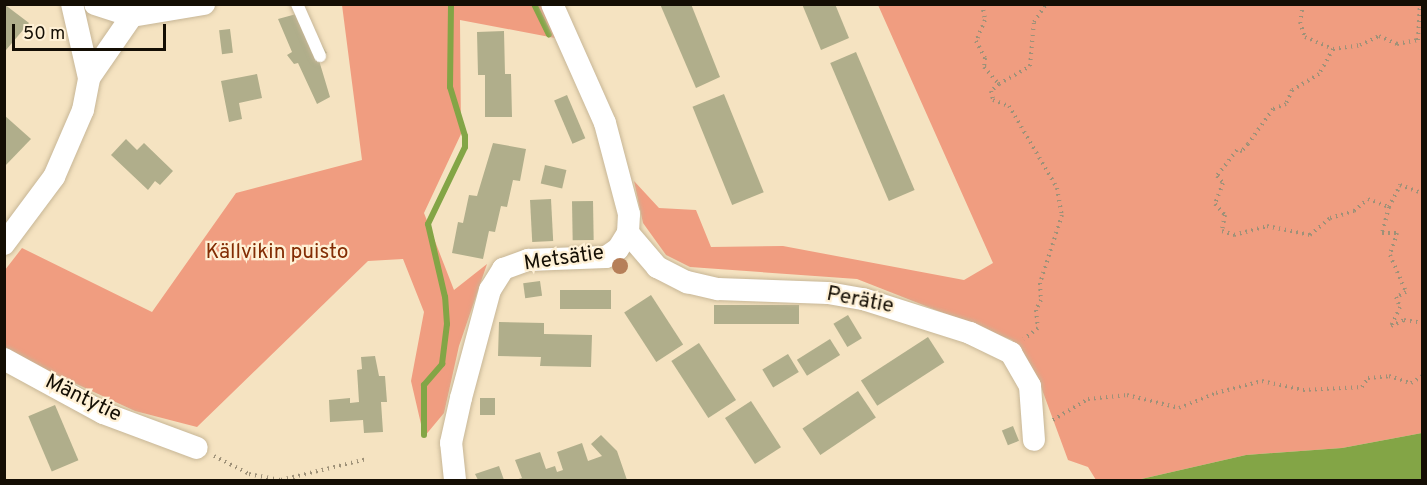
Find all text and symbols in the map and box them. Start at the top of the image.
scale bar [15,12,170,50]
text: 50 m [23,23,65,46]
park label: Källvikin puisto [205,240,349,266]
street label: Metsätie [522,241,606,277]
street label: Perätie [824,282,896,320]
street label: Mäntytie [41,370,125,428]

